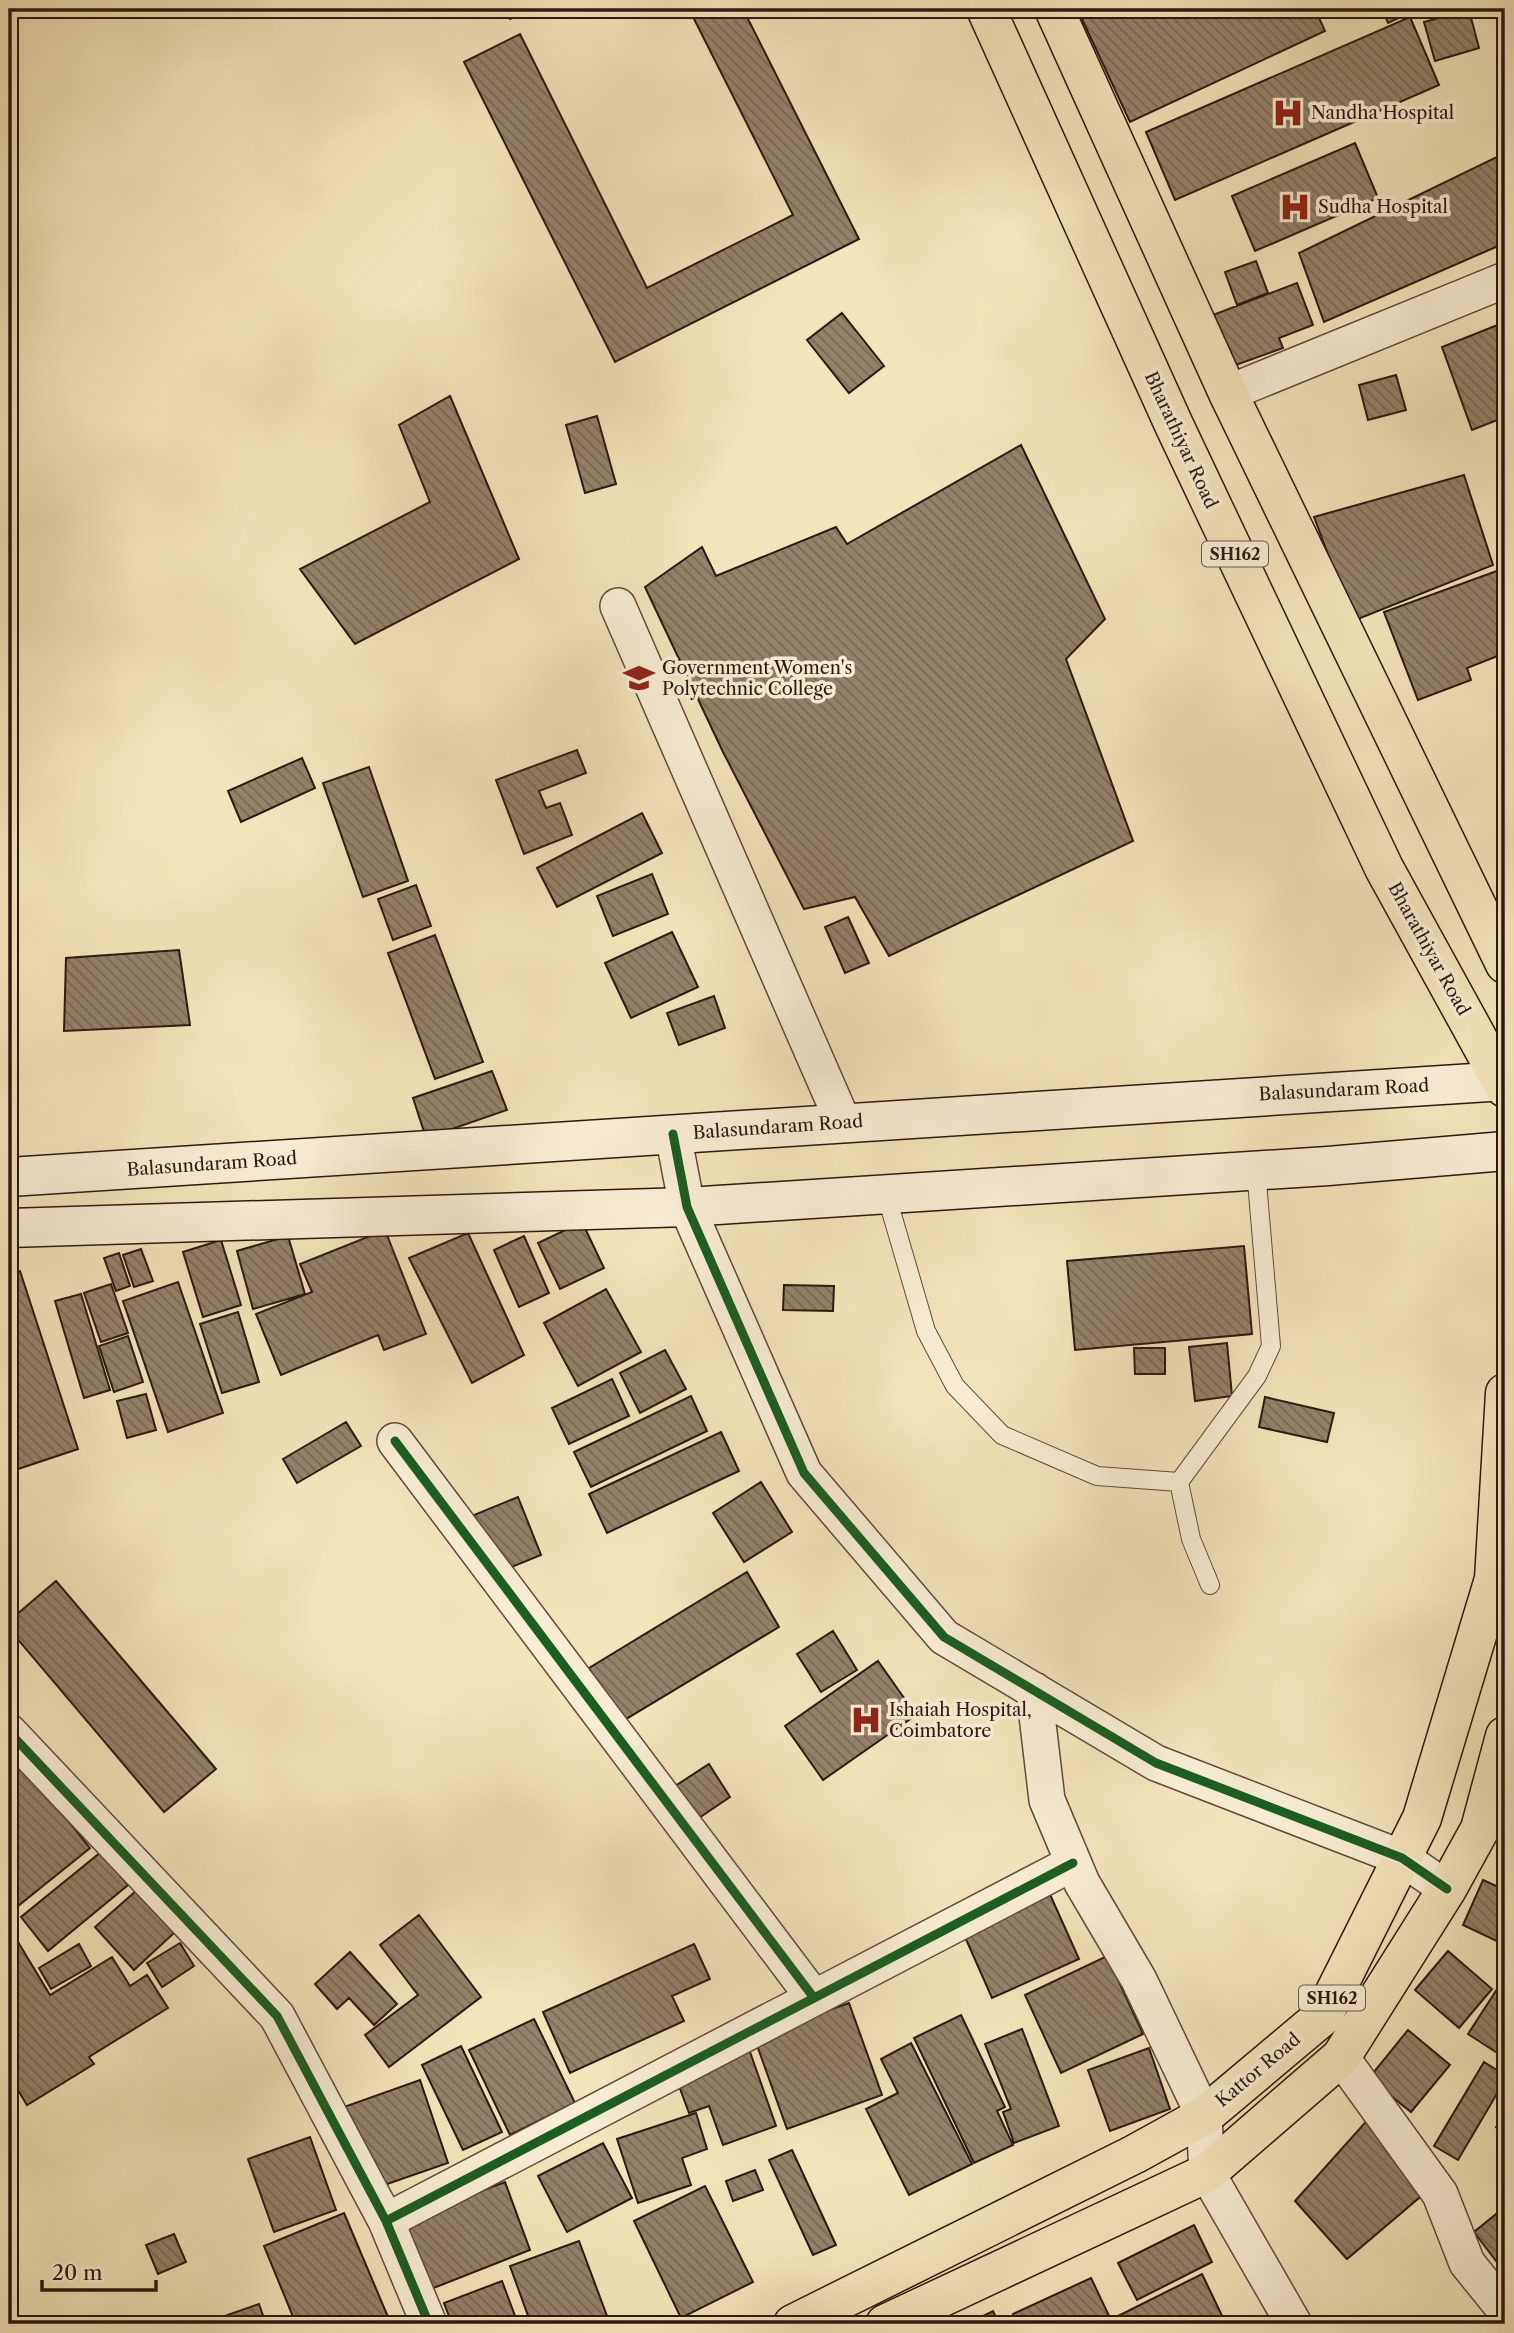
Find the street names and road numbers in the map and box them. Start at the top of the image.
street label: Bharathiyar Road [1140,368,1222,512]
road number: SH162 [1202,541,1268,566]
street label: Bharathiyar Road [1383,879,1475,1019]
street label: Balasundaram Road [1258,1075,1430,1105]
street label: Balasundaram Road [692,1110,864,1144]
street label: Balasundaram Road [126,1147,298,1181]
road number: SH162 [1299,1986,1365,2010]
street label: Kattor Road [1211,2028,1305,2112]

